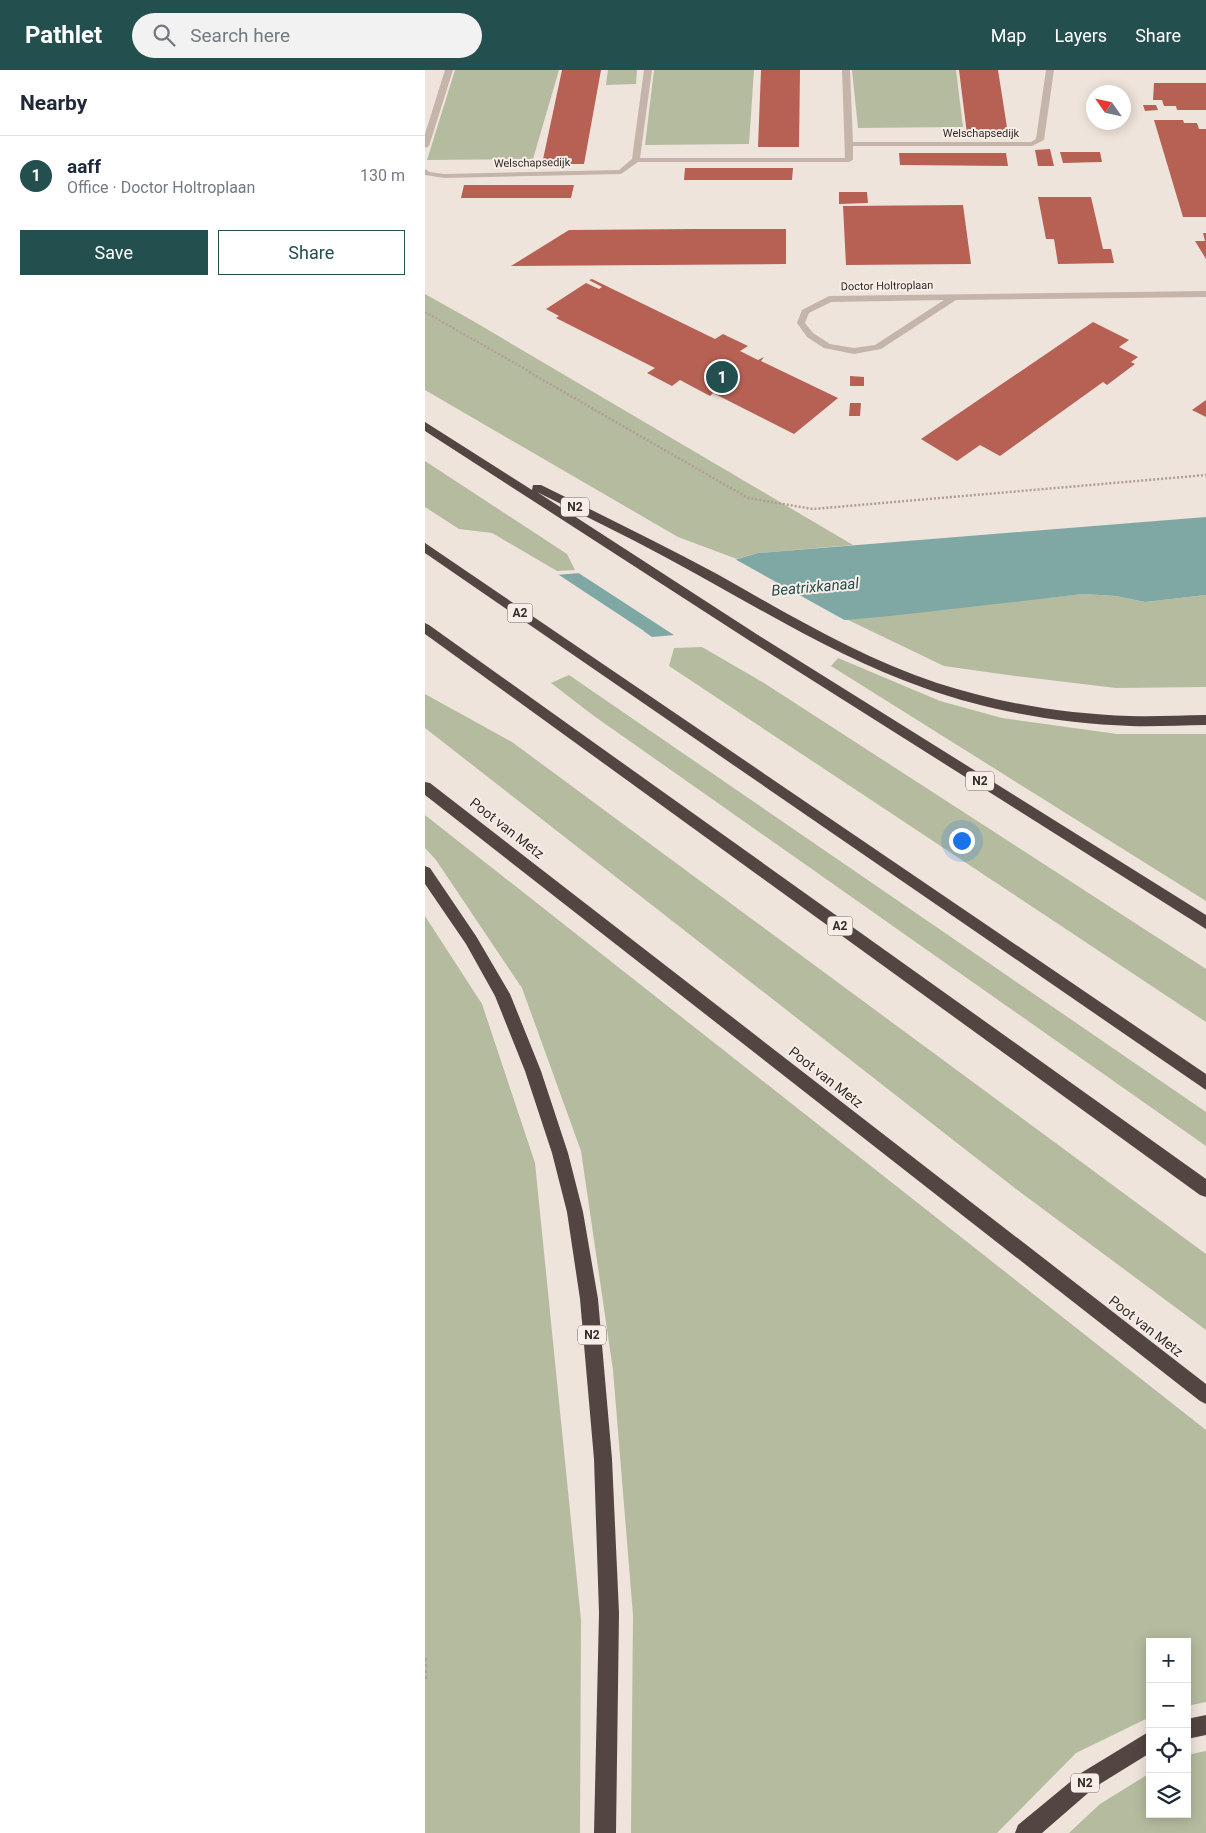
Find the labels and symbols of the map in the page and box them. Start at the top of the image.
north arrow [1086,85,1131,130]
street label: Welschapsedijk [943,127,1020,140]
street label: Welschapsedijk [494,156,571,170]
street label: Doctor Holtroplaan [841,279,933,293]
pin: 1 [706,358,738,396]
road number: N2 [561,498,589,517]
water label: Beatrixkanaal [770,574,860,600]
road number: A2 [507,604,533,622]
road number: N2 [966,771,994,790]
street label: Poot van Metz [467,794,547,862]
your location [949,828,975,854]
road number: A2 [827,916,853,936]
street label: Poot van Metz [786,1043,866,1111]
street label: Poot van Metz [1106,1292,1186,1360]
road number: N2 [578,1326,606,1344]
road number: N2 [1071,1774,1099,1792]

